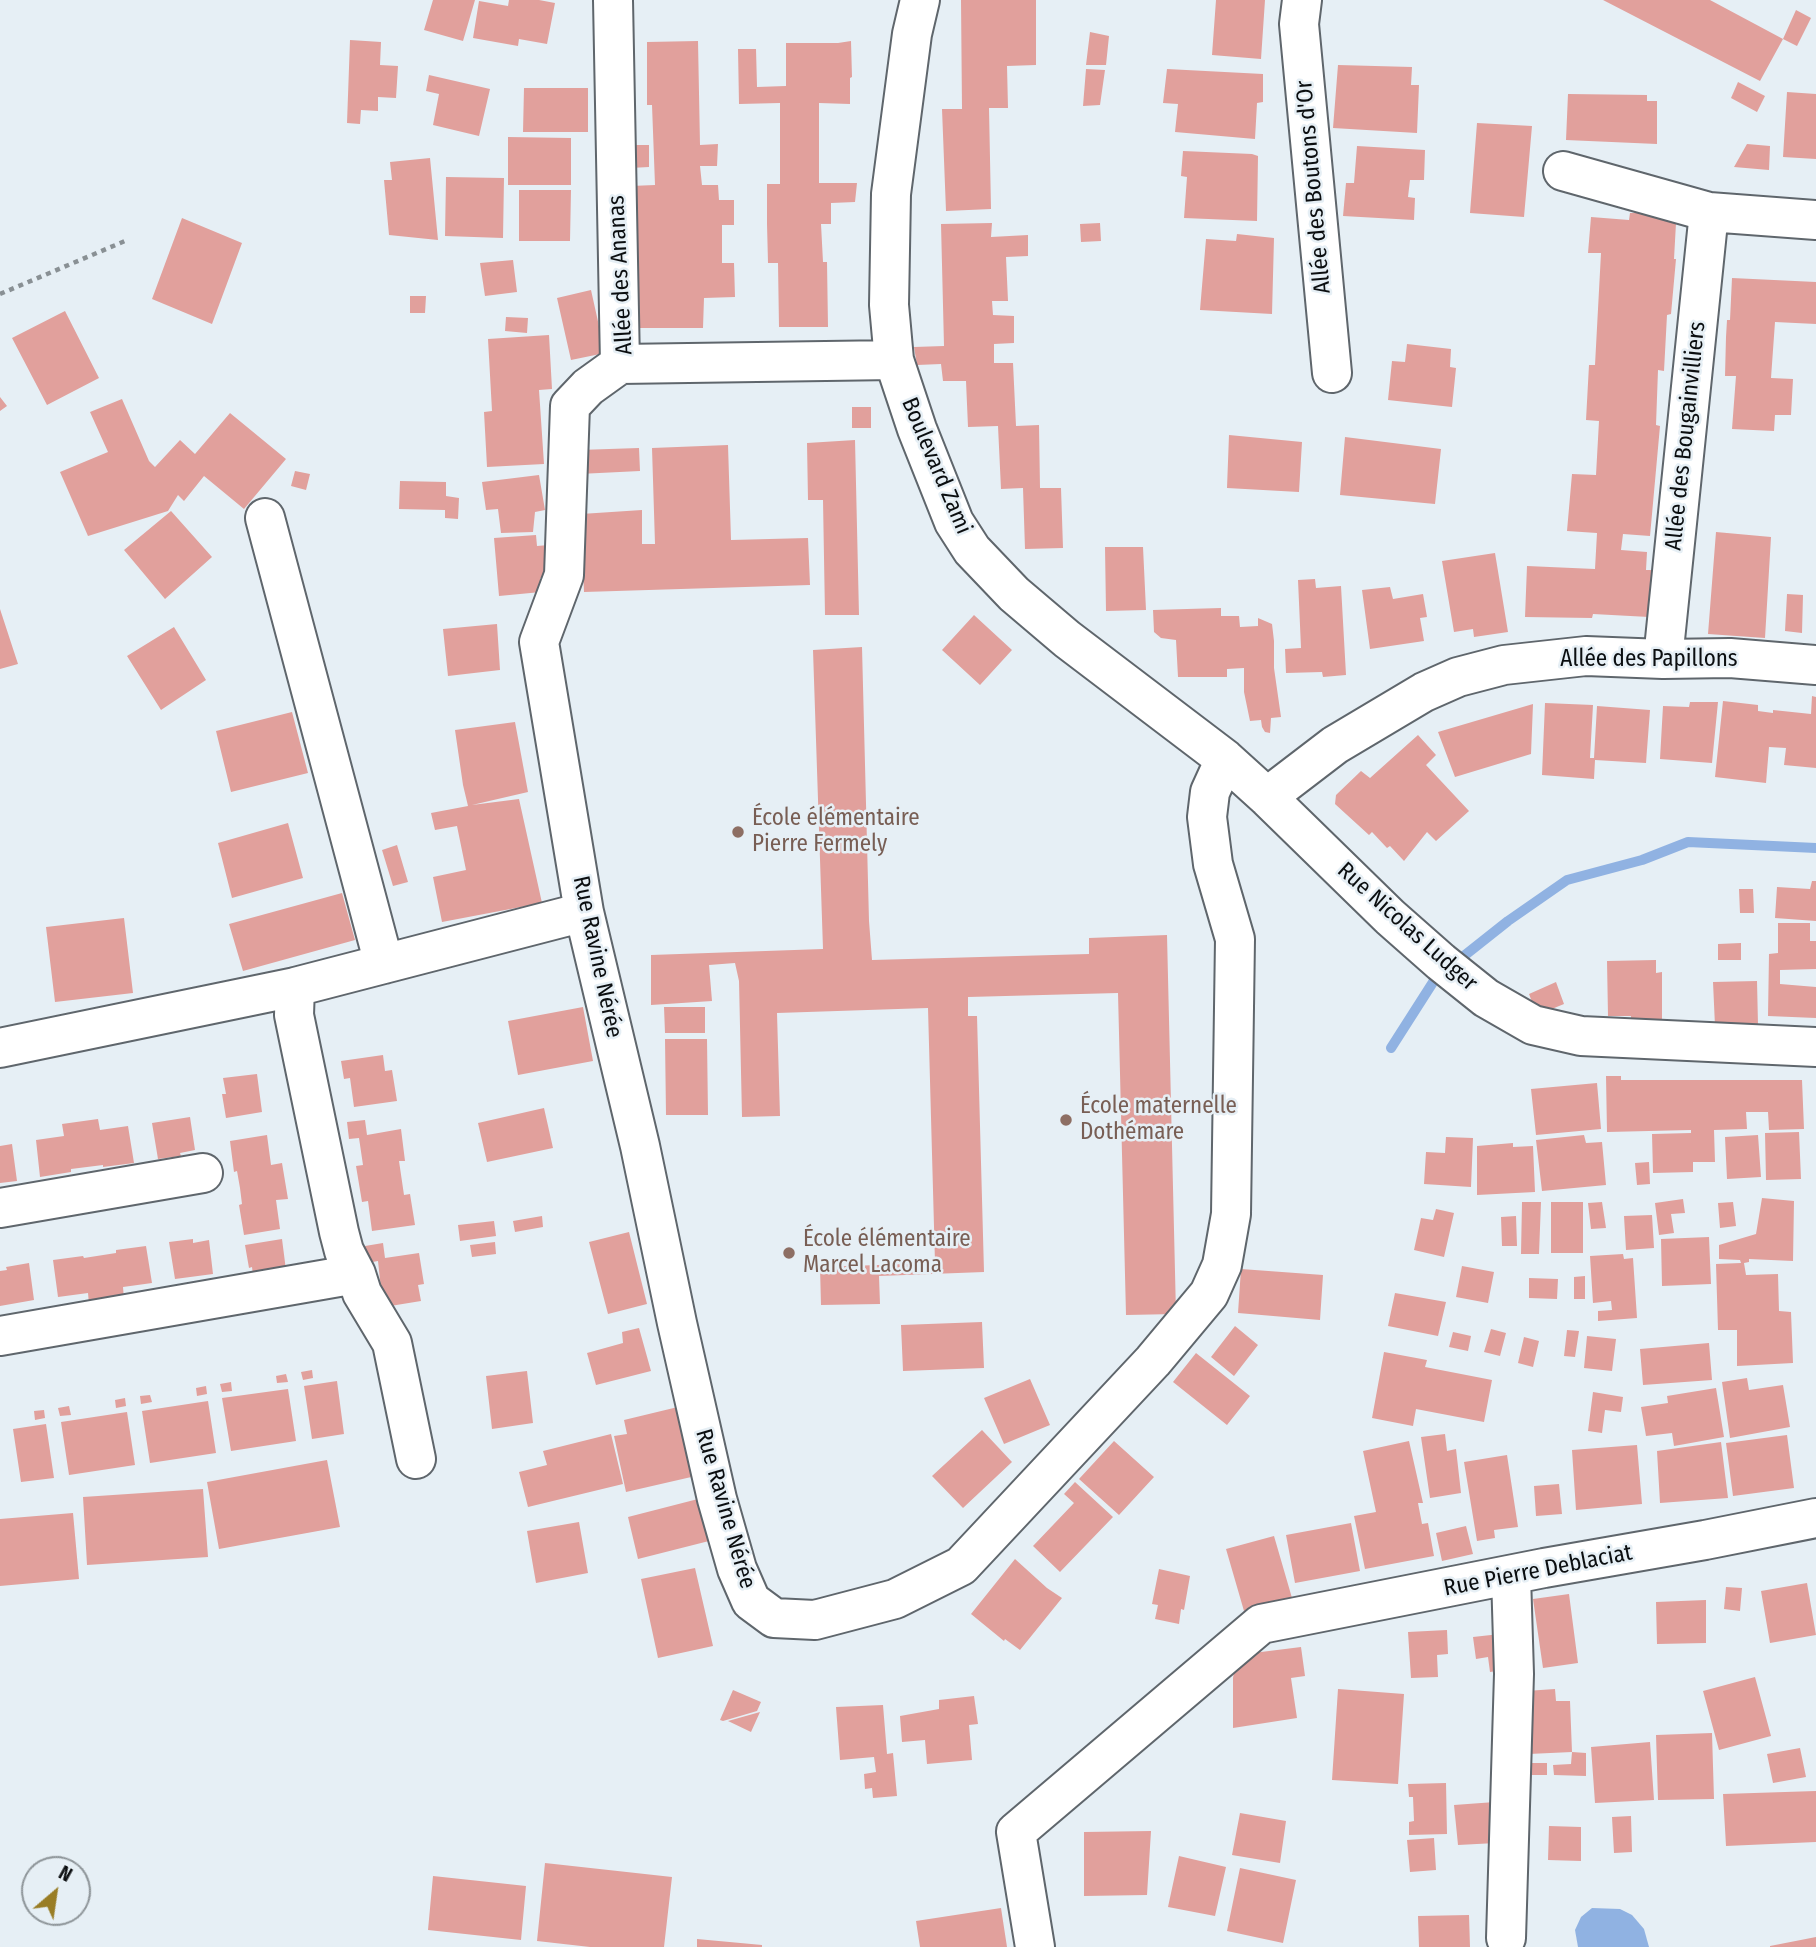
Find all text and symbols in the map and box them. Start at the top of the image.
street label: Allée des Boutons d'Or [1291,79,1337,295]
street label: Allée des Ananas [603,195,639,355]
street label: Allée des Bougainvilliers [1660,320,1712,552]
street label: Boulevard Zami [895,394,977,538]
street label: Allée des Papillons [1560,646,1738,674]
place label: École élémentaire Pierre Fermely [752,805,920,859]
marker: École élémentaire Pierre Fermely [730,824,746,840]
street label: Rue Nicolas Ludger [1331,857,1483,997]
street label: Rue Ravine Nérée [566,873,628,1041]
place label: École maternelle Dothémare [1080,1093,1237,1147]
marker: École maternelle Dothémare [1058,1112,1074,1128]
place label: École élémentaire Marcel Lacoma [803,1226,971,1280]
marker: École élémentaire Marcel Lacoma [781,1245,797,1261]
street label: Rue Ravine Nérée [689,1426,761,1592]
street label: Rue Pierre Deblaciat [1441,1539,1635,1603]
north arrow [21,1856,91,1926]
text: N [55,1861,76,1887]

